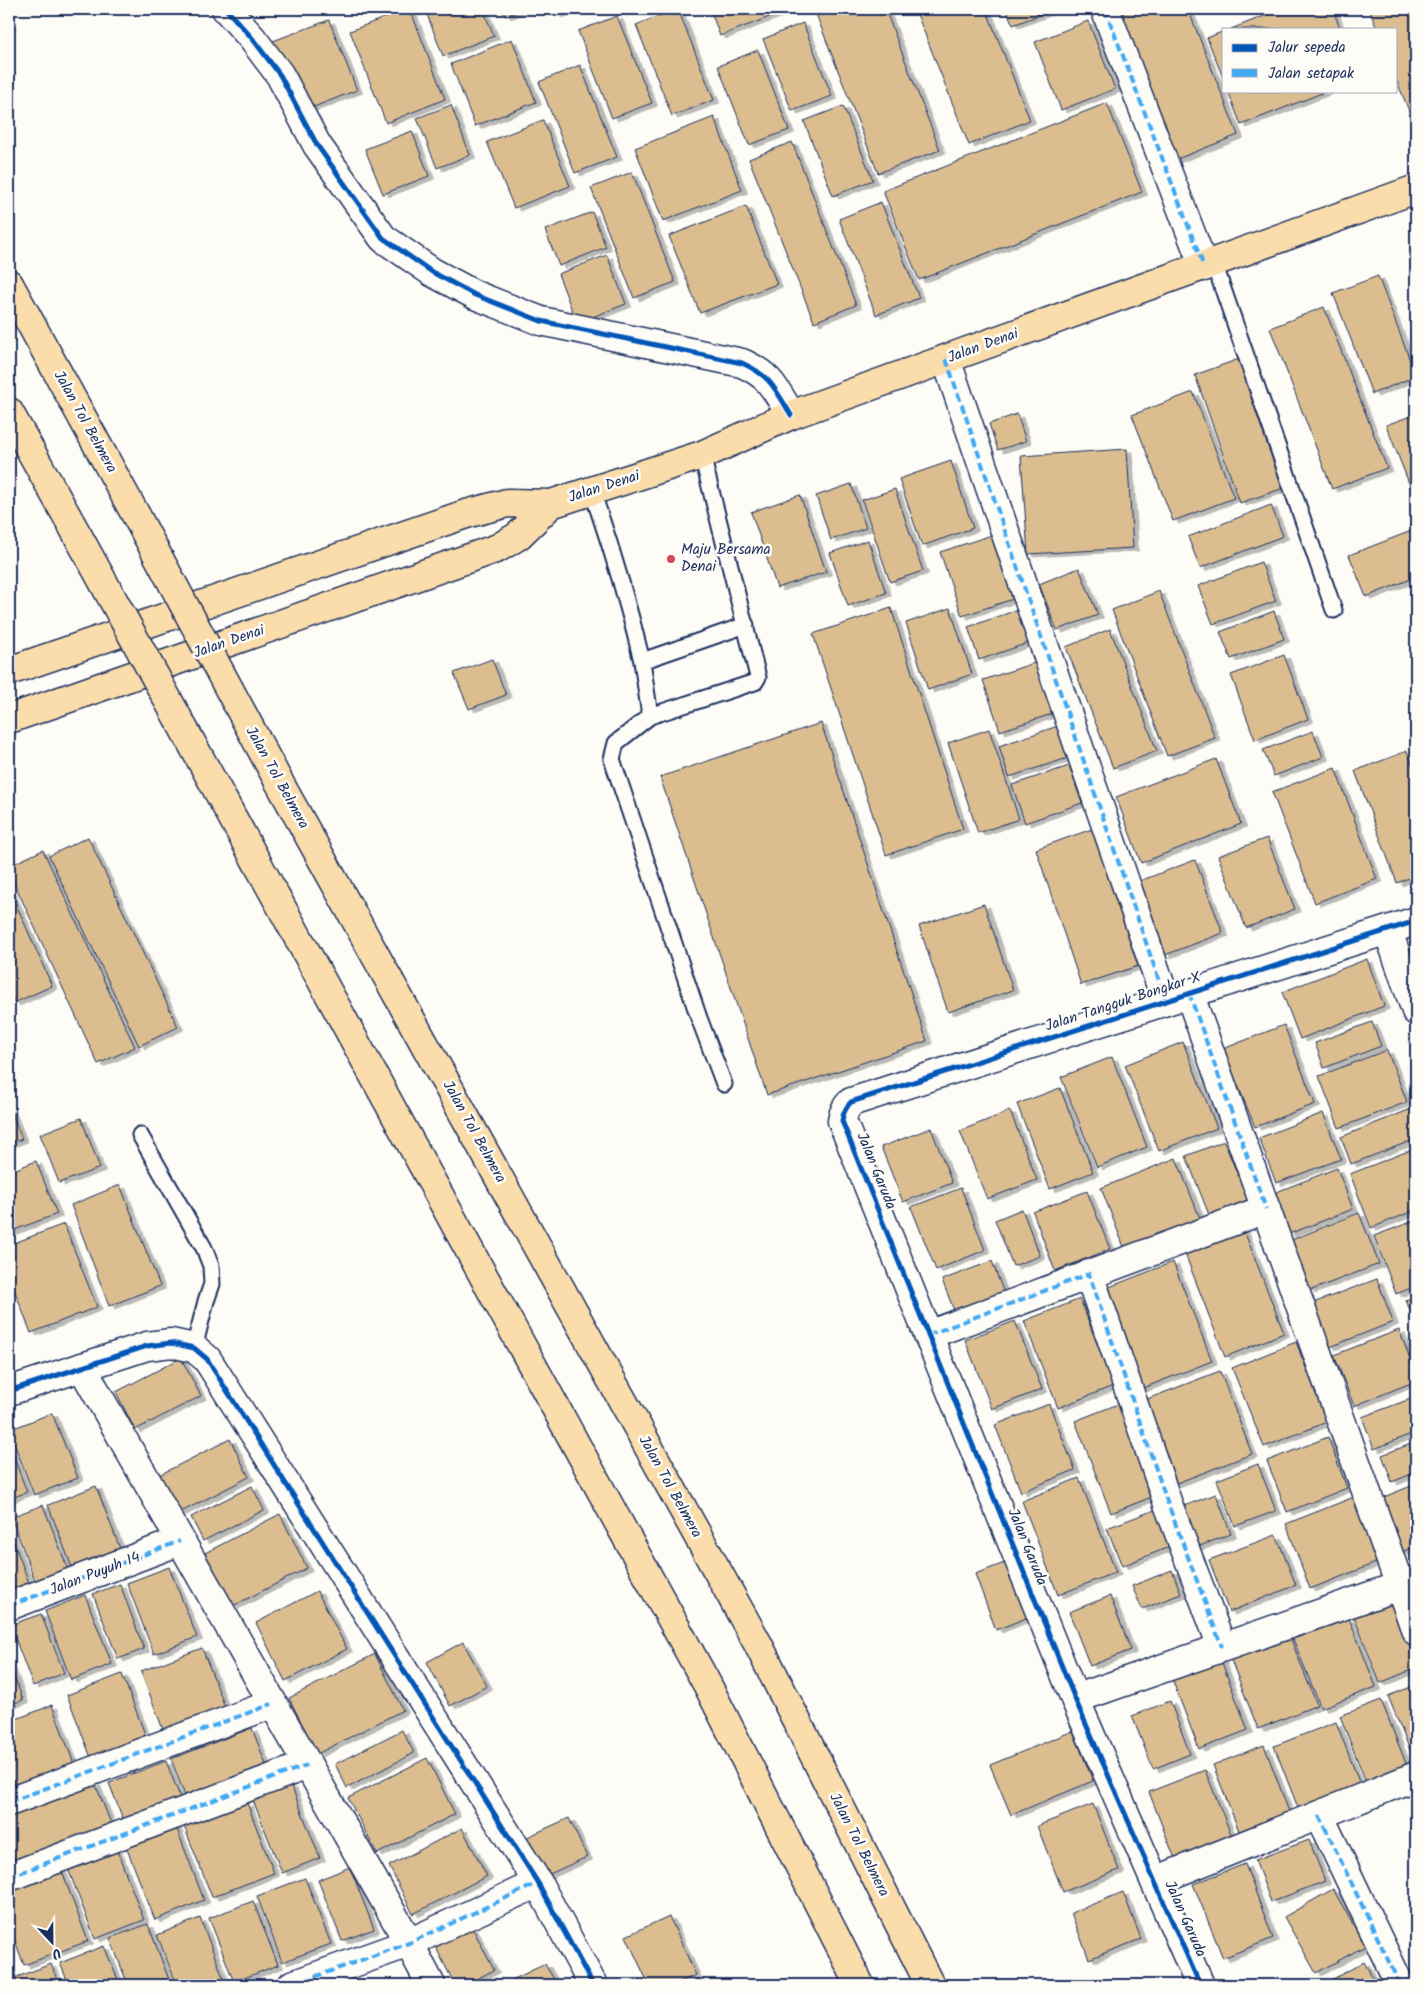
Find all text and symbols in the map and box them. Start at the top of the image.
legend [1222,28,1398,92]
text: Jalur sepeda [1268,36,1346,60]
text: Jalan setapak [1268,62,1355,86]
street label: Jalan Denai [944,322,1023,370]
street label: Jalan Tol Belmera [47,366,123,478]
street label: Jalan Denai [565,464,644,510]
place label: Maju Bersama Denai [681,538,771,579]
marker: Maju Bersama Denai [665,553,677,565]
street label: Jalan Denai [190,618,269,665]
street label: Jalan Tol Belmera [239,722,315,834]
street label: Jalan Tangguk Bongkar X [1042,965,1204,1038]
street label: Jalan Tol Belmera [436,1076,512,1188]
street label: Jalan Garuda [850,1129,902,1213]
street label: Jalan Tol Belmera [632,1431,708,1543]
street label: Jalan Garuda [1001,1505,1053,1589]
street label: Jalan Puyuh 14 [46,1546,144,1602]
street label: Jalan Tol Belmera [822,1789,896,1901]
street label: Jalan Garuda [1157,1877,1213,1961]
north arrow [28,1916,78,1966]
text: U [48,1941,64,1965]

